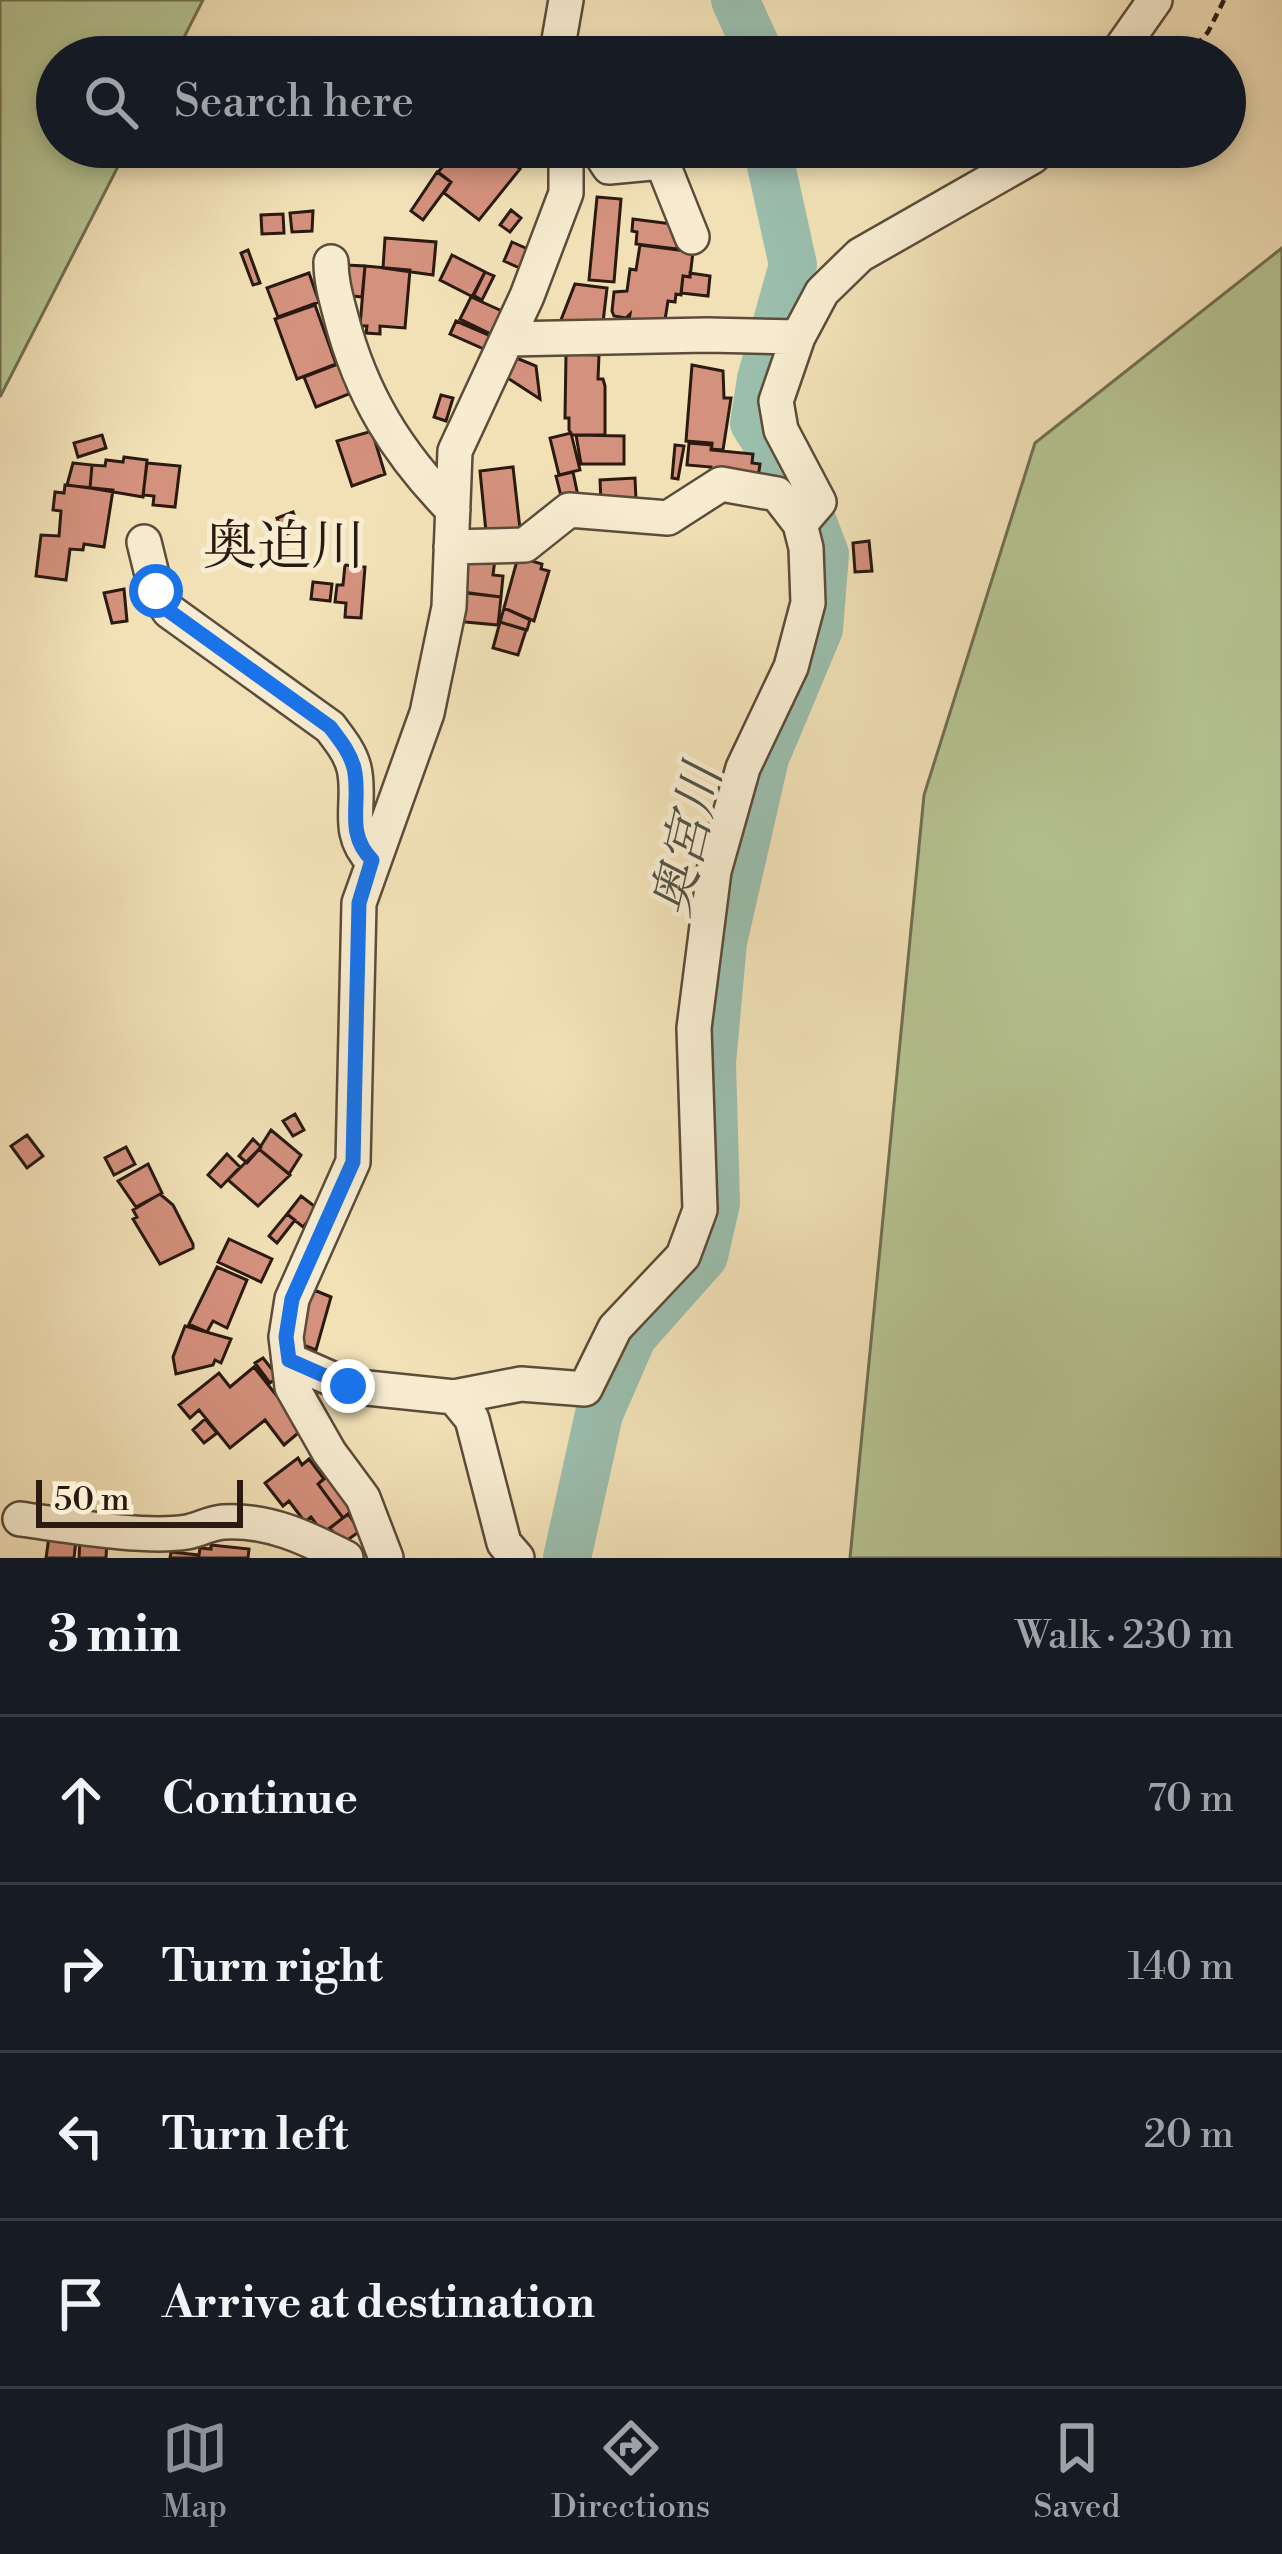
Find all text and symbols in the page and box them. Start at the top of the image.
search box [36,36,1246,168]
icon: search [78,69,144,135]
text: Search here [174,74,414,131]
district label: 奥迫川 [203,514,365,582]
route start [129,564,183,618]
water label: 奥宮川 [641,754,739,923]
route end [321,1359,375,1413]
scale bar [36,1474,243,1527]
text: 50 m [54,1480,130,1521]
text: 3 min [48,1604,181,1668]
text: Walk · 230 m [1015,1612,1234,1661]
icon: ahead [48,1767,114,1833]
text: Continue [162,1771,358,1828]
text: 70 m [1147,1775,1234,1824]
icon: right [48,1935,114,2001]
text: Turn right [162,1939,383,1996]
text: 140 m [1127,1943,1234,1992]
icon: left [48,2103,114,2169]
text: Turn left [162,2107,348,2164]
text: 20 m [1144,2111,1234,2160]
icon: arrive [48,2271,114,2337]
text: Arrive at destination [162,2275,595,2332]
tab: Map [162,2415,228,2528]
tab: Directions [551,2415,710,2528]
tab: Saved [1034,2415,1120,2528]

